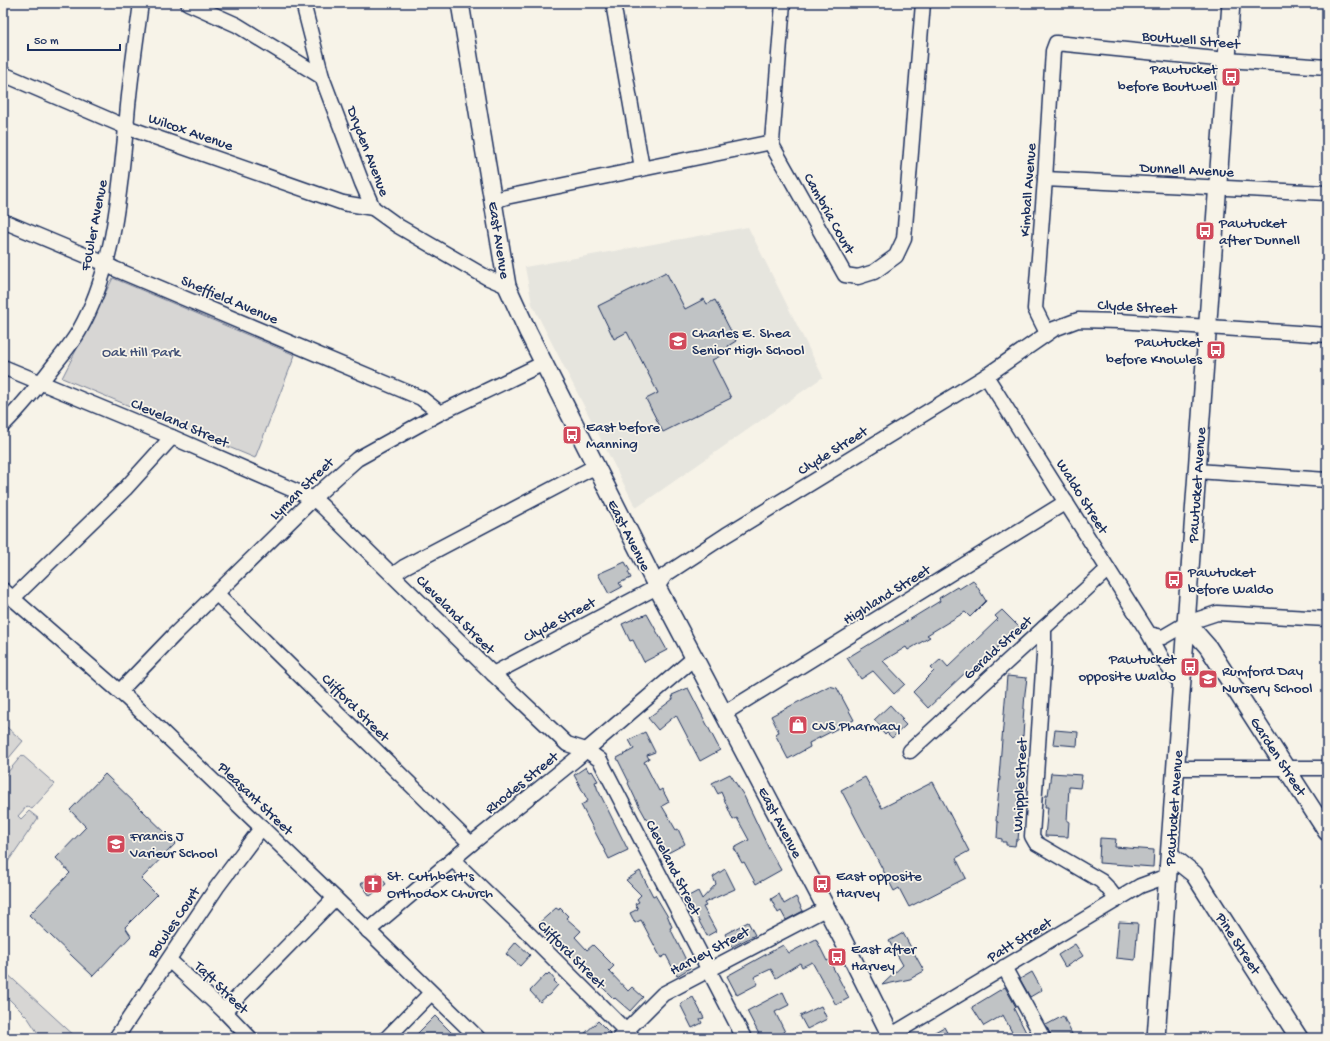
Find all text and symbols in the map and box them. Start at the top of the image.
scale bar [28,26,120,52]
street label: Boutwell Street [1140,28,1242,54]
text: 50 m [34,35,59,49]
place label: Pawtucket before Boutwell [1118,61,1219,96]
bus stop icon: Pawtucket before Boutwell [1220,66,1242,88]
street label: Dryden Avenue [341,103,393,199]
street label: Wilcox Avenue [145,110,235,156]
street label: Kimball Avenue [1017,143,1041,237]
street label: Dunnell Avenue [1138,159,1235,182]
street label: Cambria Court [799,170,859,259]
street label: Fowler Avenue [77,178,113,273]
street label: East Avenue [483,200,513,280]
place label: Pawtucket after Dunnell [1218,215,1300,250]
bus stop icon: Pawtucket after Dunnell [1194,220,1216,242]
street label: Sheffield Avenue [178,272,281,329]
street label: Clyde Street [1097,297,1179,319]
place label: Charles E. Shea Senior High School [692,325,805,360]
school or university icon: Charles E. Shea Senior High School [667,330,689,352]
place label: Pawtucket before Knowles [1106,334,1204,369]
bus stop icon: Pawtucket before Knowles [1205,339,1227,361]
park label: Oak Hill Park [102,344,181,362]
street label: Cleveland Street [128,395,233,453]
place label: East before Manning [586,419,660,454]
street label: Clyde Street [795,422,873,480]
bus stop icon: East before Manning [561,424,583,446]
street label: Pawtucket Avenue [1185,427,1211,544]
street label: Lyman Street [266,453,340,525]
street label: Waldo Street [1051,456,1112,539]
street label: East Avenue [602,497,654,575]
street label: Highland Street [840,561,936,630]
place label: Pawtucket before Waldo [1187,564,1274,599]
bus stop icon: Pawtucket before Waldo [1163,569,1185,591]
street label: Cleveland Street [411,572,499,660]
street label: Clyde Street [521,593,601,647]
street label: Gerald Street [960,612,1038,684]
place label: Pawtucket opposite Waldo [1079,651,1178,686]
bus stop icon: Pawtucket opposite Waldo [1179,656,1201,678]
place label: Rumford Day Nursery School [1222,663,1313,698]
school or university icon: Rumford Day Nursery School [1197,668,1219,690]
street label: Clifford Street [317,670,394,748]
shop icon: CVS Pharmacy [787,714,809,736]
street label: Garden Street [1245,714,1310,801]
place label: CVS Pharmacy [812,718,901,736]
street label: Whipple Street [1010,736,1033,832]
street label: Rhodes Street [482,747,564,819]
street label: Pawtucket Avenue [1162,750,1188,867]
street label: Pleasant Street [212,758,298,841]
street label: East Avenue [753,784,806,862]
street label: Cleveland Street [640,817,705,920]
place label: Francis J Varieur School [129,828,218,863]
school or university icon: Francis J Varieur School [105,833,127,855]
place label: St. Cuthbert's Orthodox Church [387,868,493,903]
place label: East opposite Harvey [836,868,922,903]
church icon: St. Cuthbert's Orthodox Church [362,873,384,895]
bus stop icon: East opposite Harvey [811,873,833,895]
street label: Bowles Court [144,883,206,963]
street label: Pine Street [1210,909,1265,980]
street label: Patt Street [984,913,1057,968]
street label: Clifford Street [533,917,610,995]
street label: Harvey Street [667,922,754,980]
place label: East after Harvey [851,941,918,976]
bus stop icon: East after Harvey [826,946,848,968]
street label: Taft Street [189,958,253,1020]

